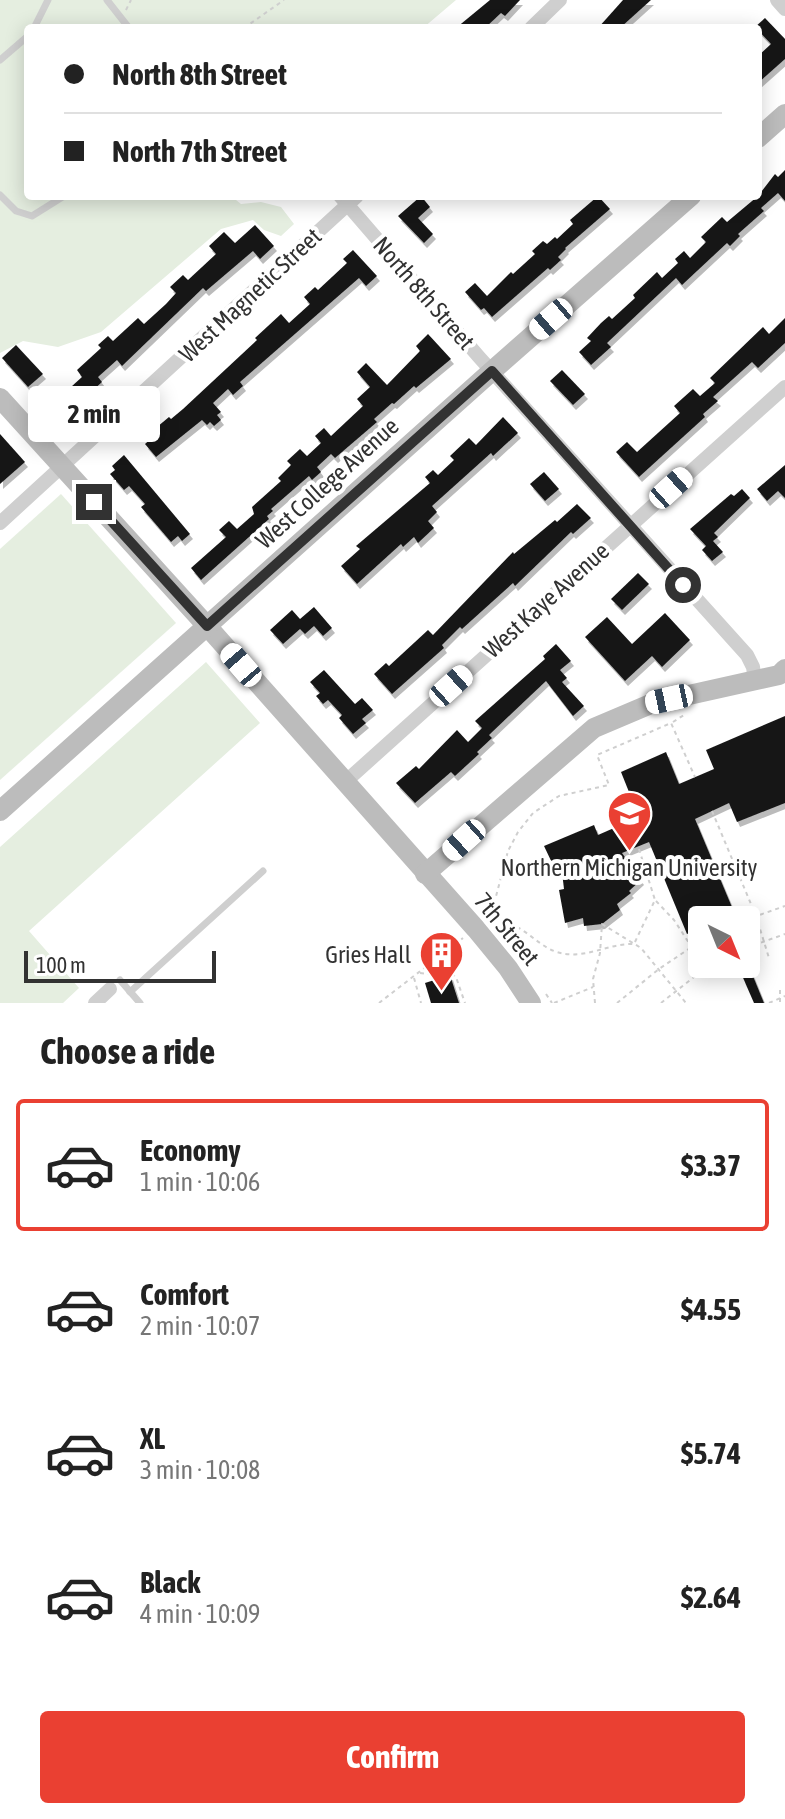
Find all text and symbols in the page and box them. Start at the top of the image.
text: North 8th Street [112,57,287,91]
text: North 7th Street [112,134,287,168]
street label: West Magnetic Street [174,222,326,367]
street label: North 8th Street [368,231,480,355]
car [525,294,577,344]
callout: 2 min [28,386,160,442]
text: 2 min [67,399,121,429]
street label: West College Avenue [250,412,404,554]
car [645,463,697,513]
route end [76,484,112,520]
street label: West Kaye Avenue [478,537,614,663]
route start [665,567,701,603]
car [216,639,266,691]
car [425,661,477,711]
car [643,682,695,716]
school or university icon: Northern Michigan University [605,789,653,852]
car [438,815,490,865]
place label: Northern Michigan University [500,854,758,881]
street label: 7th Street [469,887,545,971]
north arrow [688,906,760,978]
map controls [688,906,760,978]
building icon: Gries Hall [418,930,466,993]
place label: Gries Hall [325,941,412,968]
scale bar [24,947,216,983]
text: 100 m [36,952,86,978]
text: Choose a ride [40,1030,215,1072]
icon: car [44,1129,116,1201]
text: Economy [140,1133,241,1167]
text: $3.37 [681,1148,741,1182]
text: 1 min · 10:06 [140,1167,260,1197]
icon: car [44,1273,116,1345]
text: Comfort [140,1277,229,1311]
text: $4.55 [681,1292,741,1326]
text: 2 min · 10:07 [140,1311,260,1341]
icon: car [44,1417,116,1489]
text: XL [140,1421,165,1455]
text: $5.74 [681,1436,741,1470]
text: 3 min · 10:08 [140,1455,260,1485]
icon: car [44,1561,116,1633]
text: Black [140,1565,200,1599]
text: $2.64 [681,1580,741,1614]
text: 4 min · 10:09 [140,1599,260,1629]
button: Confirm [40,1711,745,1803]

